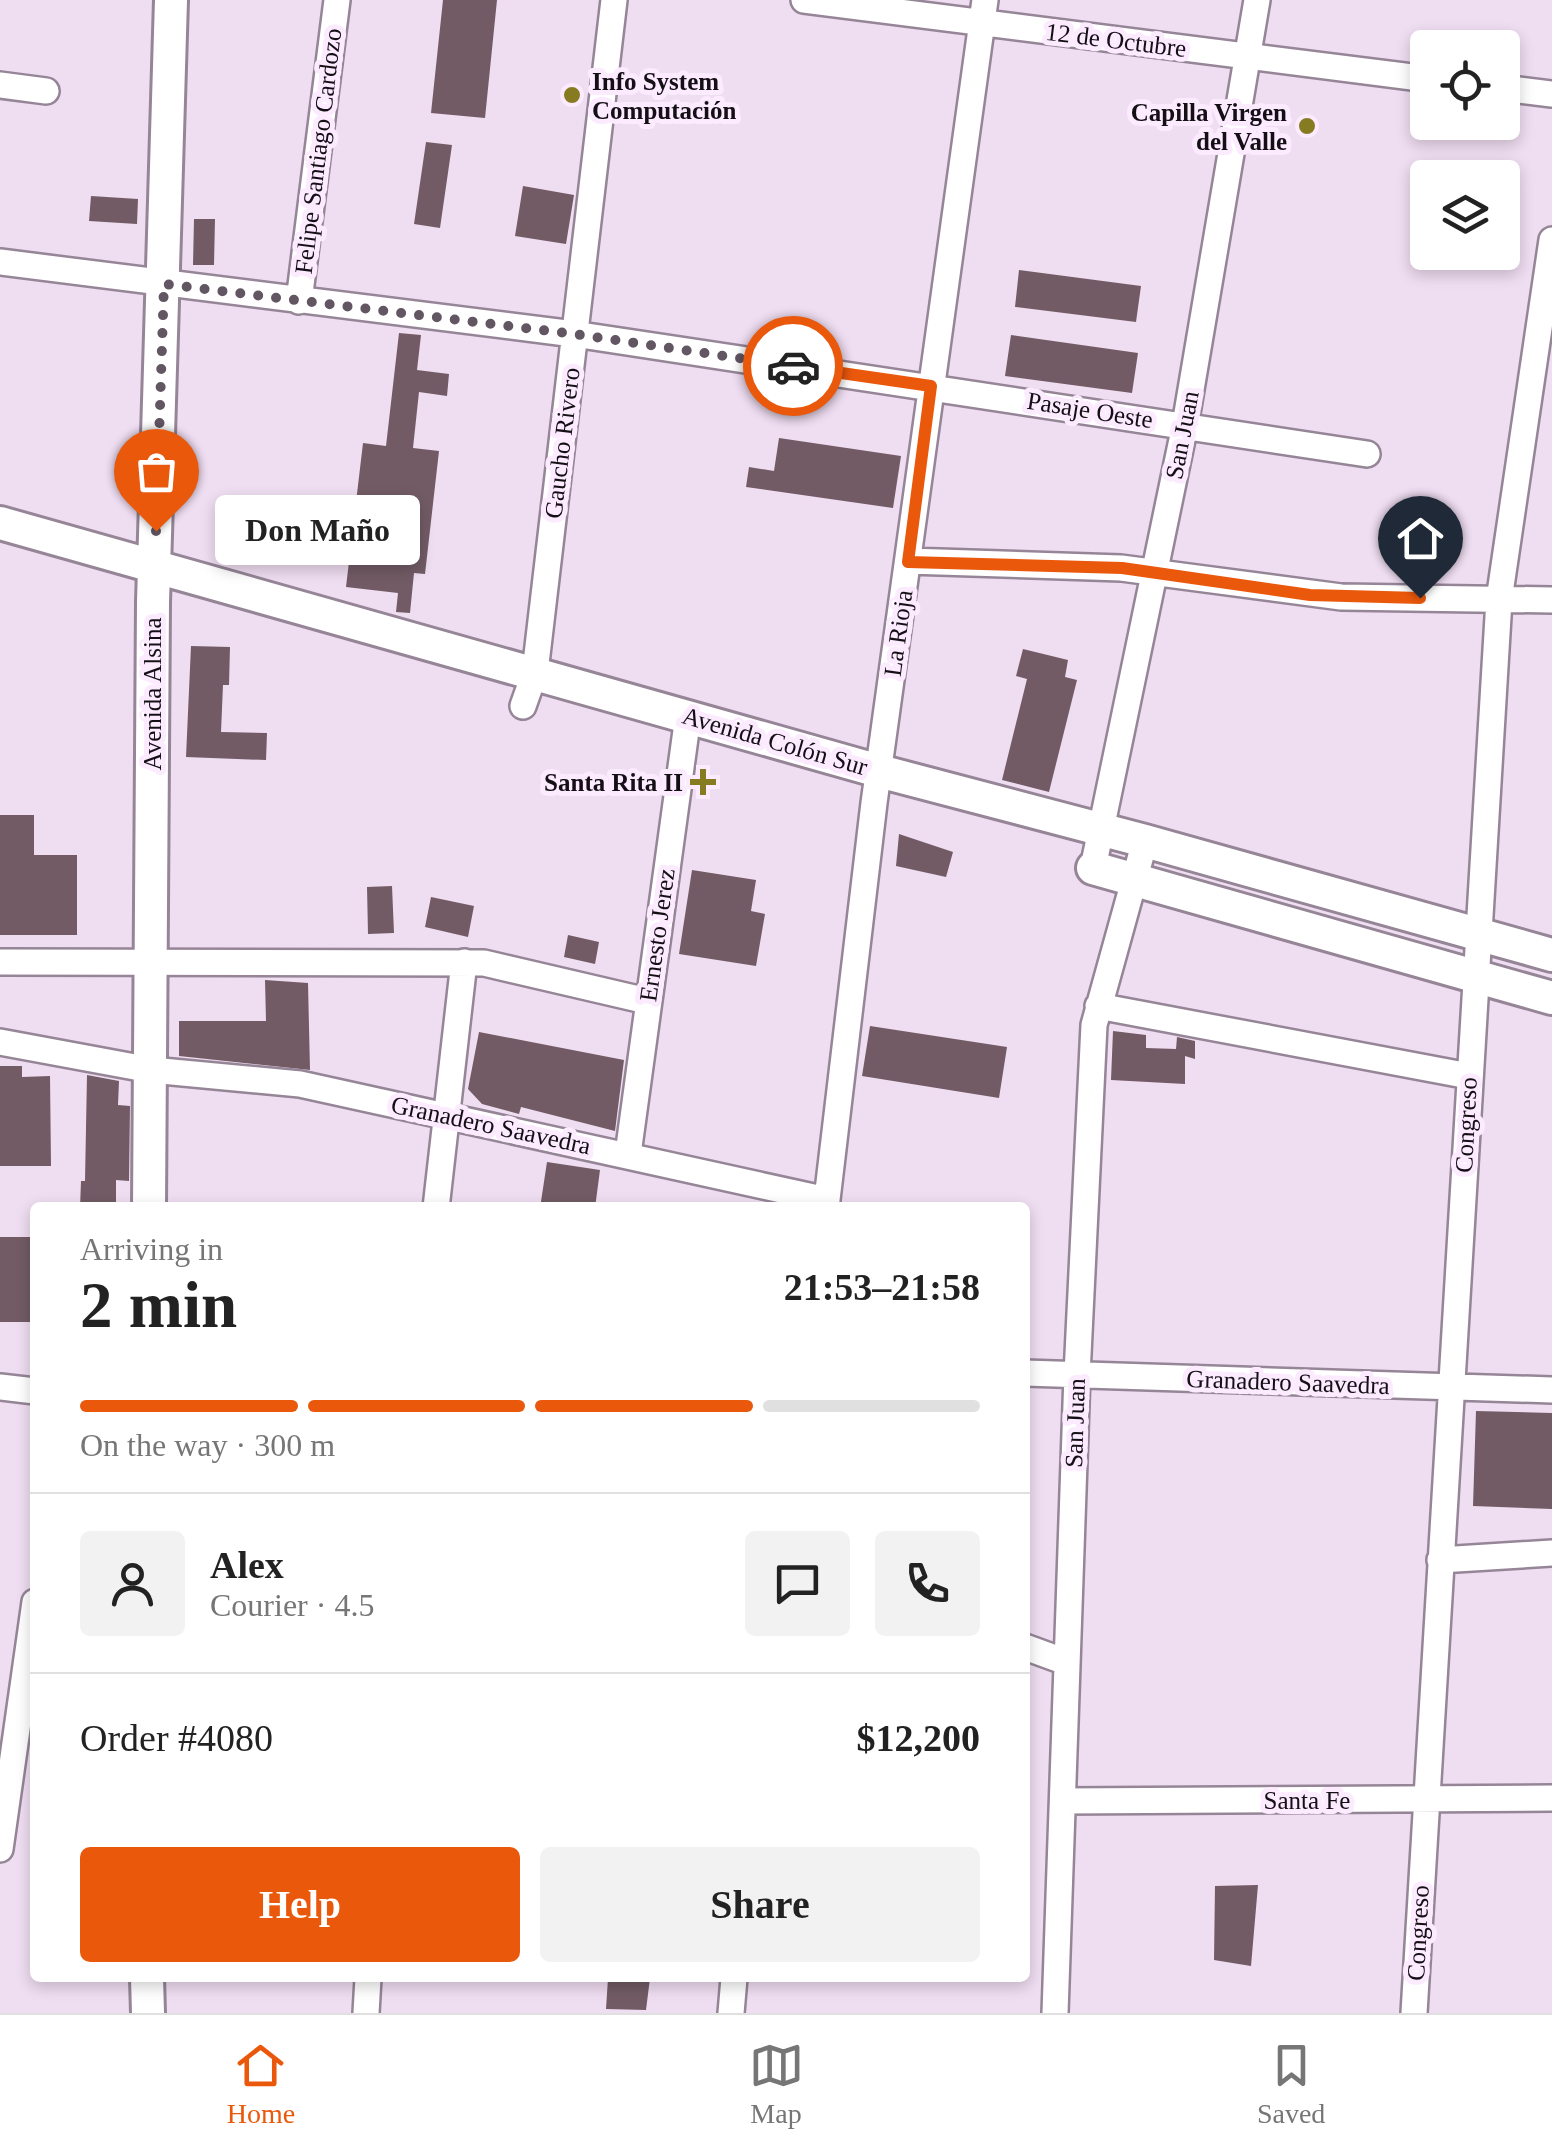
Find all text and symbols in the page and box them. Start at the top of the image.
street label: 12 de Octubre [1044,18,1188,62]
street label: Felipe Santiago Cardozo [290,27,346,275]
map controls [1410,30,1520,270]
button: locate [1410,30,1520,140]
place label: Info System Computación [592,68,737,124]
marker: Info System Computación [561,84,583,106]
place label: Capilla Virgen del Valle [1131,99,1287,155]
marker: Capilla Virgen del Valle [1296,115,1318,137]
button: layers [1410,160,1520,270]
courier [743,316,843,416]
icon: car [766,339,821,394]
street label: Gaucho Rivero [539,366,585,520]
street label: Pasaje Oeste [1025,387,1155,433]
street label: San Juan [1160,388,1204,482]
pin [114,429,199,532]
icon: bag [129,444,184,499]
callout: Don Maño [216,496,421,566]
pin [1378,496,1463,599]
icon: home [1393,511,1448,566]
text: Don Maño [245,512,390,548]
street label: La Rioja [879,588,917,678]
street label: Avenida Alsina [139,618,166,770]
street label: Avenida Colón Sur [679,702,871,781]
place label: Santa Rita II [544,769,683,796]
marker: Santa Rita II [692,771,714,793]
street label: Ernesto Jerez [634,867,680,1003]
street label: Congreso [1450,1076,1482,1174]
street label: Granadero Saavedra [389,1091,593,1159]
text: Arriving in [80,1231,223,1267]
text: 21:53–21:58 [784,1266,980,1308]
text: 2 min [80,1269,237,1341]
street label: Granadero Saavedra [1186,1365,1390,1399]
street label: San Juan [1060,1377,1090,1468]
text: On the way · 300 m [80,1427,335,1463]
button: person [80,1531,185,1636]
button: chat [745,1531,850,1636]
button: phone [875,1531,980,1636]
text: Alex [210,1544,284,1586]
text: Courier · 4.5 [210,1587,374,1623]
text: Order #4080 [80,1717,273,1759]
text: $12,200 [857,1717,980,1759]
street label: Santa Fe [1264,1787,1350,1814]
button: Help [80,1847,520,1962]
button: Share [540,1847,980,1962]
street label: Congreso [1402,1884,1434,1982]
tab: Home [227,2038,295,2130]
tab: Map [749,2038,804,2130]
tab: Saved [1257,2038,1325,2130]

